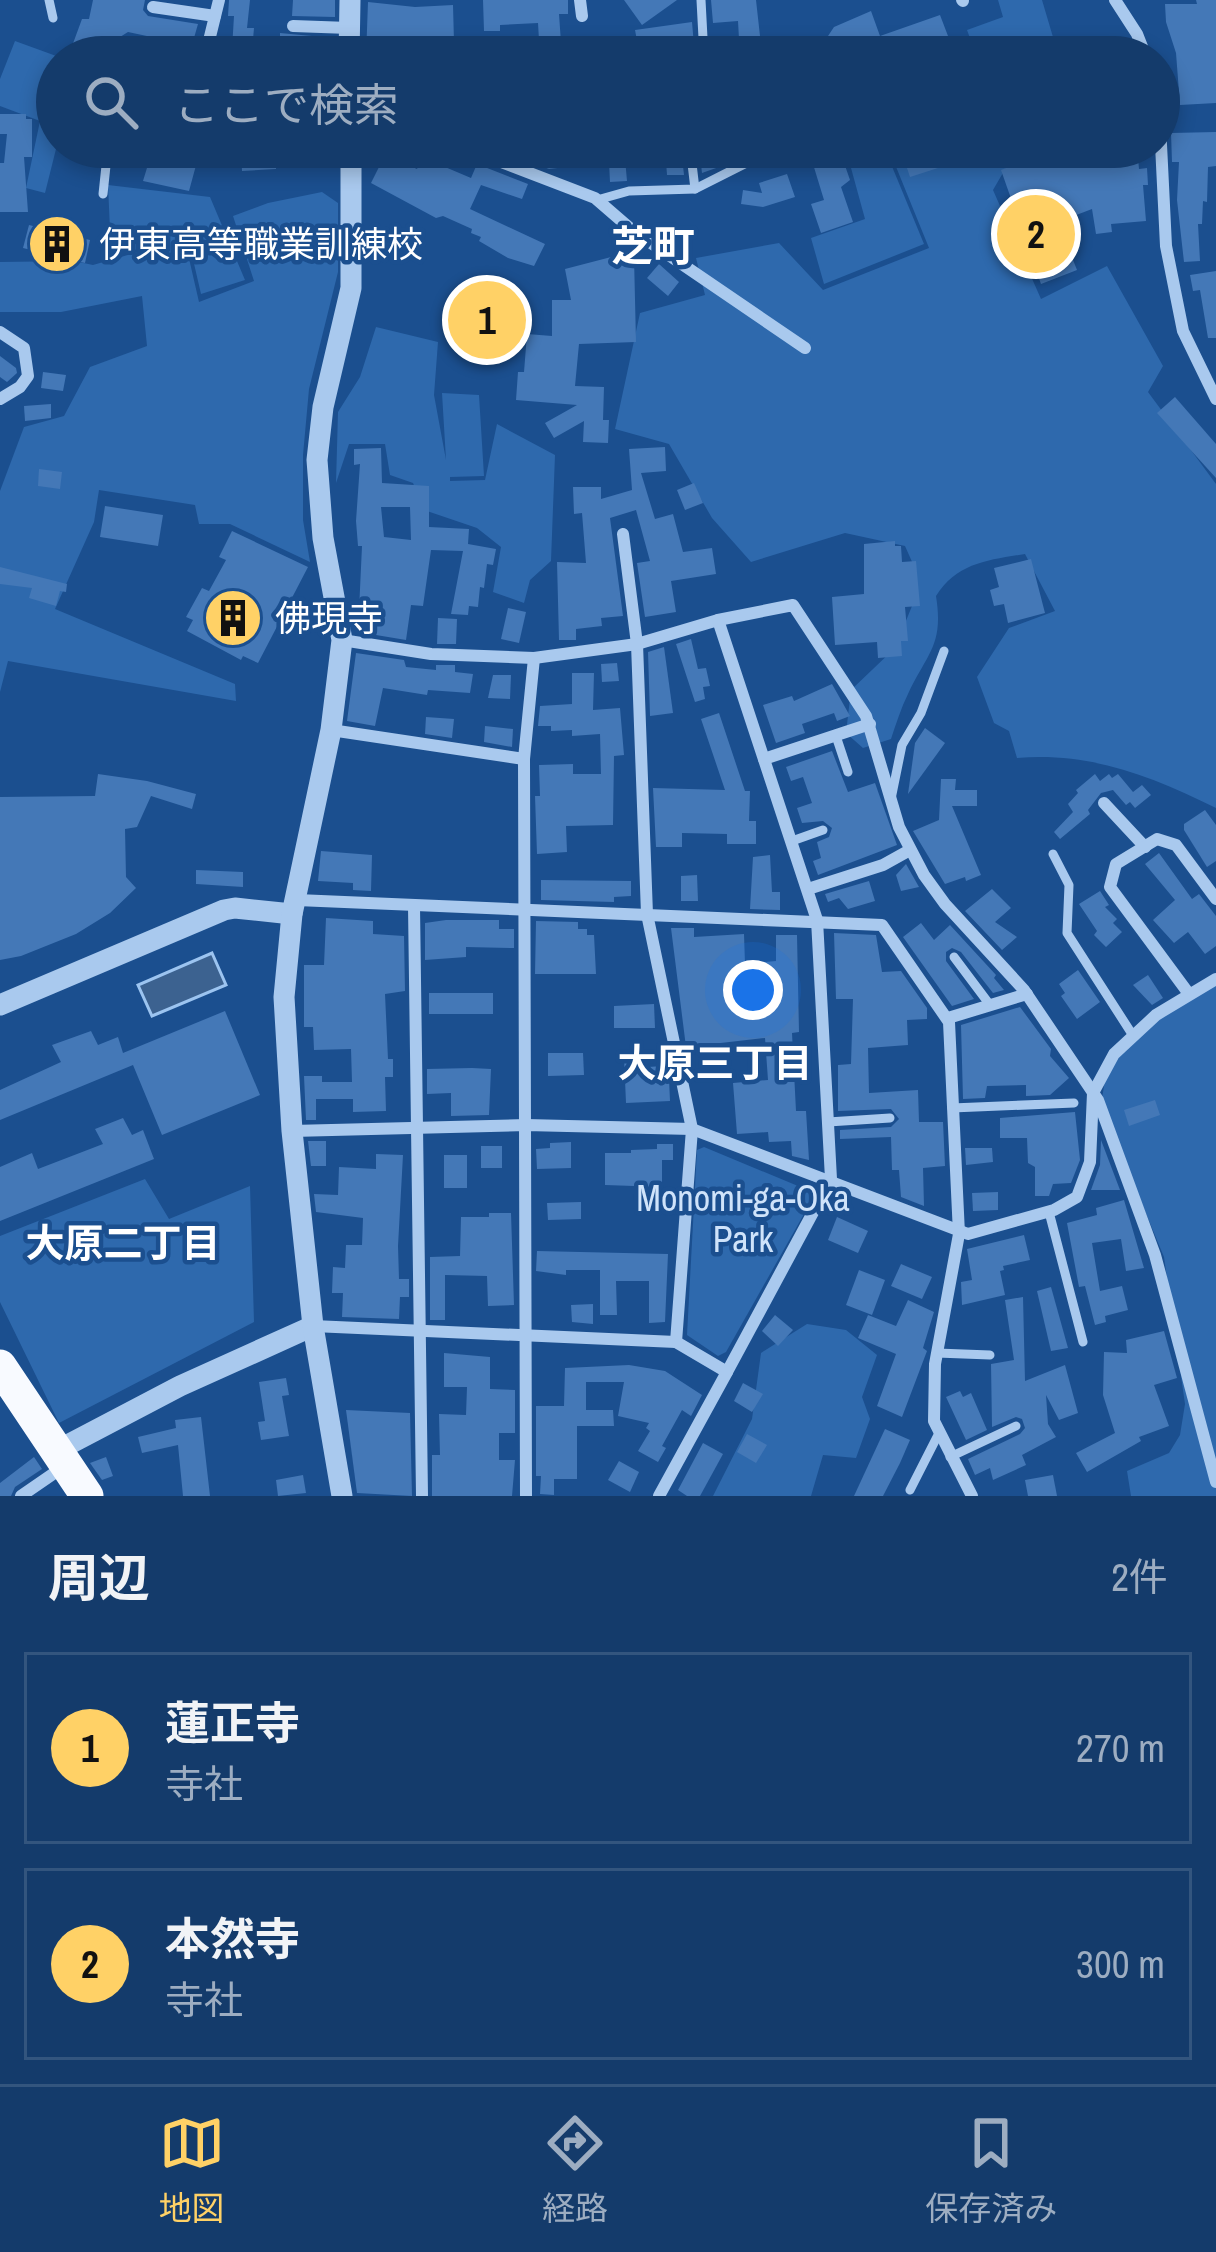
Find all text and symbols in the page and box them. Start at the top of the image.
search box [36,36,1180,168]
icon: search [78,69,144,135]
text: ここで検索 [174,74,399,135]
pin: 2 [997,189,1075,279]
building icon: 伊東高等職業訓練校 [26,213,88,275]
district label: 芝町 [611,218,695,274]
place label: 伊東高等職業訓練校 [99,220,423,268]
pin: 1 [448,275,526,365]
building icon: 佛現寺 [202,587,264,649]
place label: 佛現寺 [275,594,383,642]
your location [723,960,783,1020]
district label: 大原三丁目 [617,1037,813,1089]
park label: Monomi-ga-Oka Park [636,1174,850,1263]
district label: 大原二丁目 [25,1217,221,1269]
text: 周辺 [48,1543,150,1612]
text: 2件 [1111,1551,1168,1603]
text: 蓮正寺 [165,1692,300,1753]
text: 1 [81,1722,99,1774]
text: 270 m [1076,1722,1165,1774]
text: 寺社 [165,1758,243,1810]
text: 本然寺 [165,1908,300,1969]
text: 2 [81,1938,99,1990]
text: 300 m [1076,1938,1165,1990]
text: 寺社 [165,1974,243,2026]
tab: 地図 [159,2110,225,2230]
tab: 経路 [542,2110,608,2230]
tab: 保存済み [925,2110,1057,2230]

